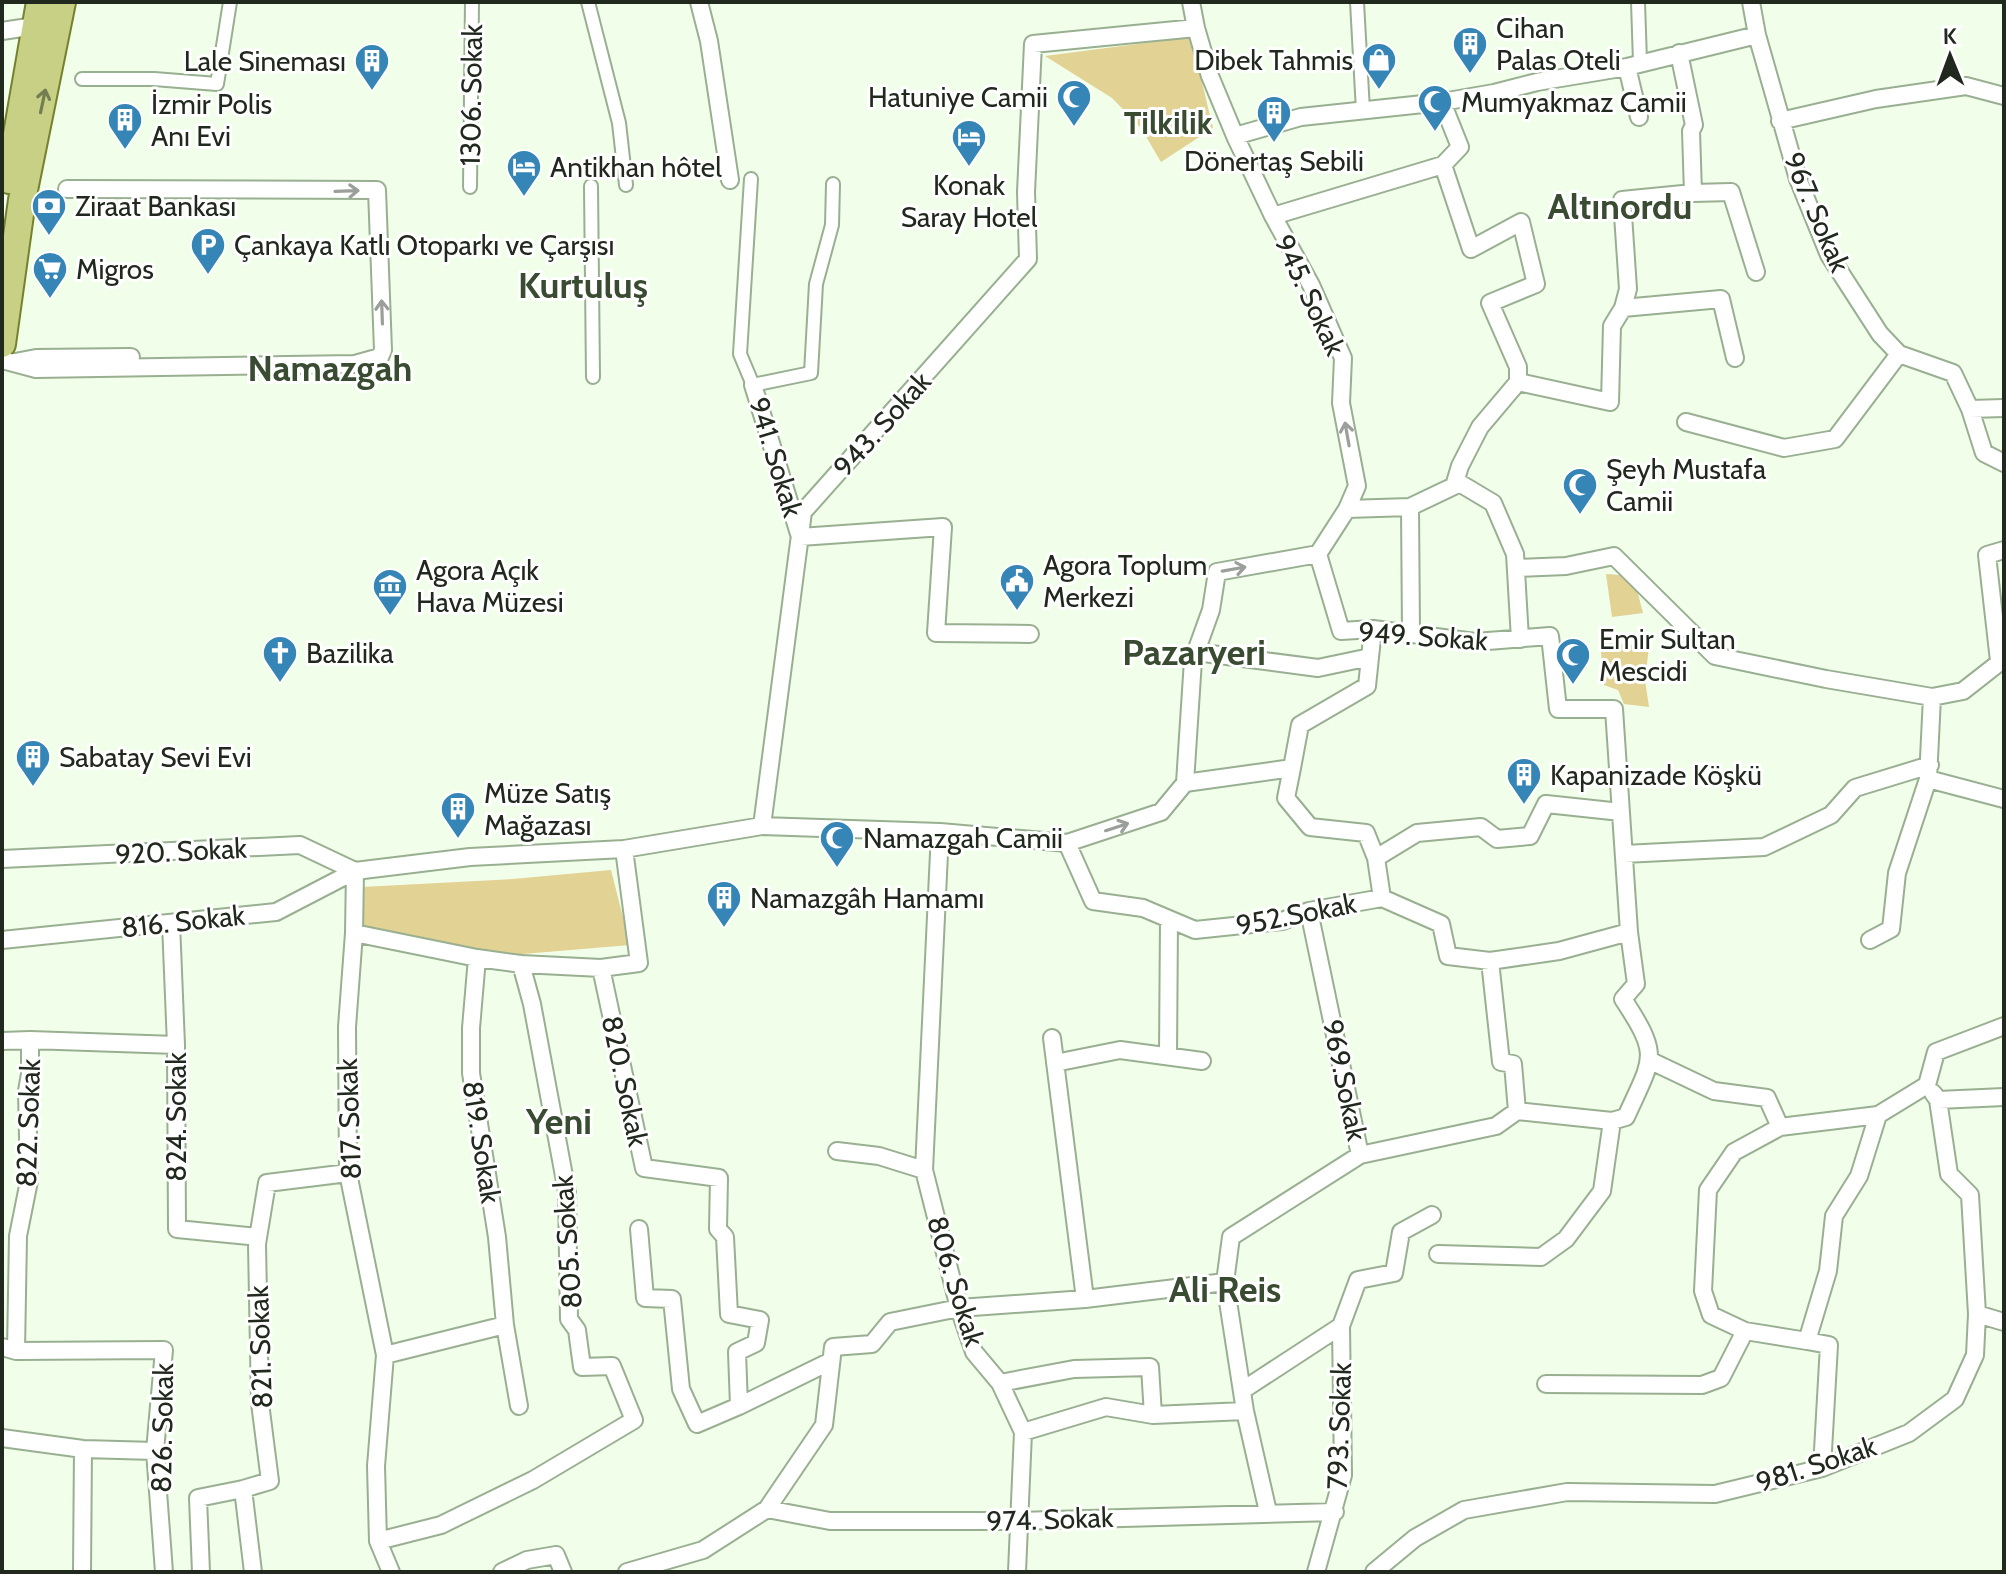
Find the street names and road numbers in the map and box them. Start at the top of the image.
street label: 1306. Sokak [453,23,489,166]
street label: 967. Sokak [1777,147,1858,277]
street label: 945. Sokak [1267,229,1353,361]
street label: 943. Sokak [826,364,938,483]
street label: 941. Sokak [742,393,810,521]
street label: 949. Sokak [1357,615,1489,658]
street label: 920. Sokak [114,831,248,871]
street label: 952.Sokak [1233,886,1359,942]
street label: 816. Sokak [119,898,247,944]
street label: 820. Sokak [595,1012,656,1150]
street label: 969.Sokak [1316,1016,1375,1144]
street label: 824. Sokak [159,1052,193,1182]
street label: 817. Sokak [330,1057,368,1180]
street label: 822. Sokak [9,1058,47,1188]
street label: 819. Sokak [456,1078,509,1206]
street label: 805. Sokak [545,1174,589,1310]
street label: 806. Sokak [920,1212,992,1351]
street label: 821. Sokak [241,1284,279,1409]
street label: 793. Sokak [1320,1361,1358,1490]
street label: 826. Sokak [144,1362,180,1493]
street label: 981. Sokak [1752,1428,1881,1499]
street label: 974. Sokak [986,1500,1115,1538]

